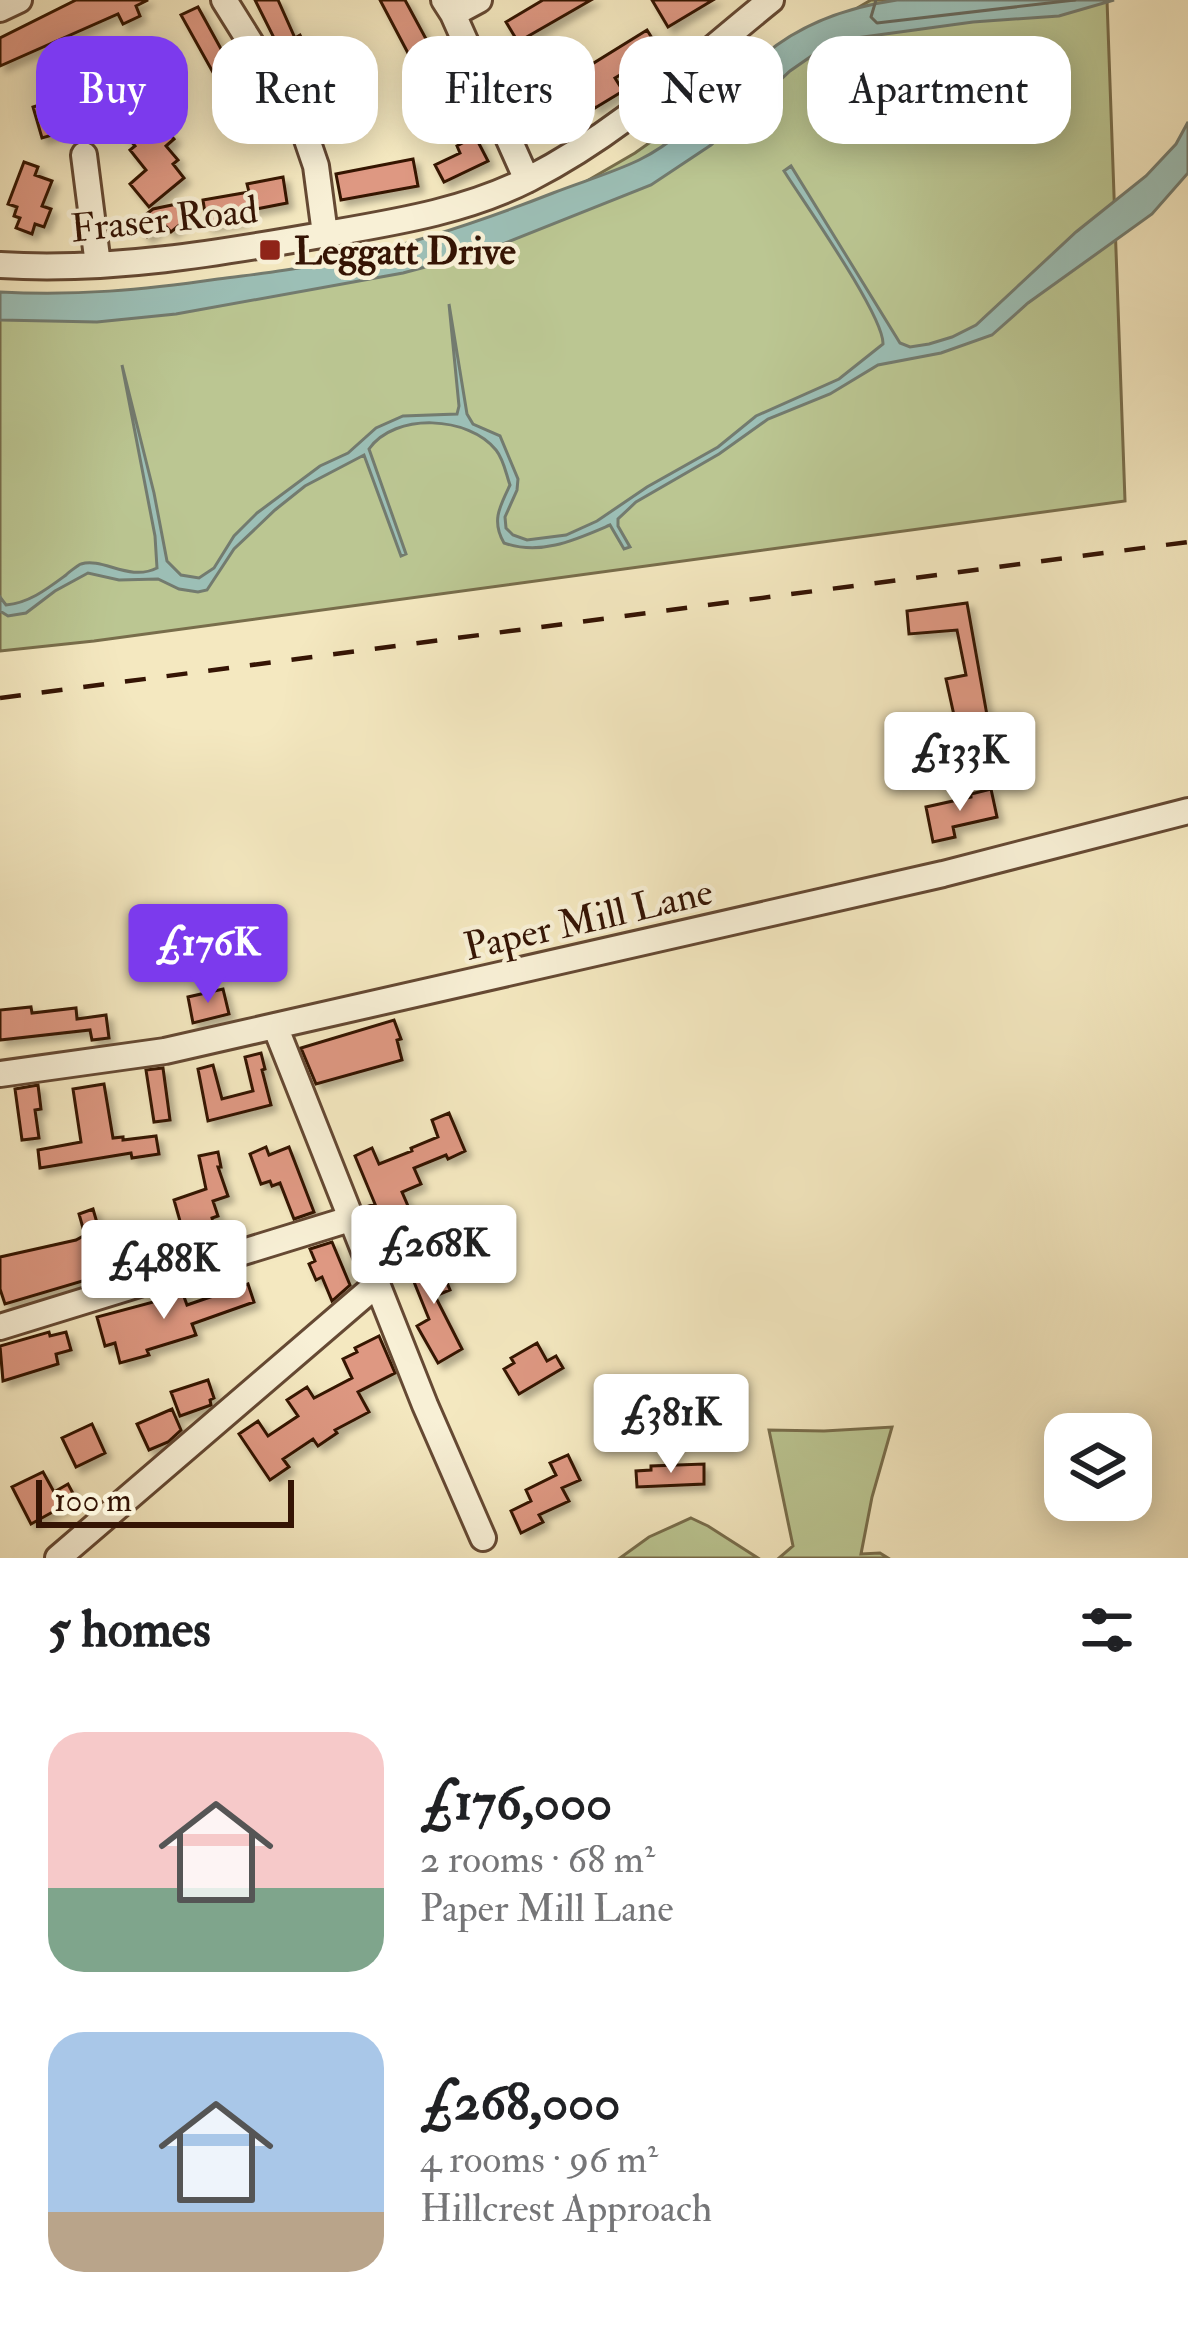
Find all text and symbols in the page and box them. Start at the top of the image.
chip: Buy [36,36,188,144]
chip: Rent [212,36,378,144]
chip: Filters [402,36,595,144]
chip: New [619,36,783,144]
chip: Apartment [807,36,1071,144]
street label: Fraser Road [68,185,260,254]
place label: Leggatt Drive [294,227,516,276]
marker: Leggatt Drive [257,237,283,263]
pin: £133K [876,712,1044,814]
text: £133K [911,726,1009,775]
street label: Paper Mill Lane [459,867,717,972]
pin: £176K [124,904,292,1006]
text: £176K [156,918,260,967]
pin: £268K [350,1205,518,1307]
text: £268K [378,1219,490,1268]
pin: £488K [80,1220,248,1322]
text: £488K [108,1234,220,1283]
pin: £381K [587,1374,755,1476]
text: £381K [621,1388,721,1437]
map controls [1044,1413,1152,1521]
button: layers [1044,1413,1152,1521]
scale bar [36,1474,294,1527]
text: 100 m [54,1480,132,1521]
icon: filters [1074,1597,1140,1663]
text: 5 homes [48,1598,211,1662]
text: £176,000 [420,1771,612,1835]
icon: home [144,1780,288,1924]
text: 2 rooms · 68 m² [420,1835,655,1884]
text: Paper Mill Lane [420,1884,674,1933]
text: £268,000 [420,2071,620,2135]
icon: home [144,2080,288,2224]
text: 4 rooms · 96 m² [420,2135,658,2184]
text: Hillcrest Approach [420,2184,712,2233]

